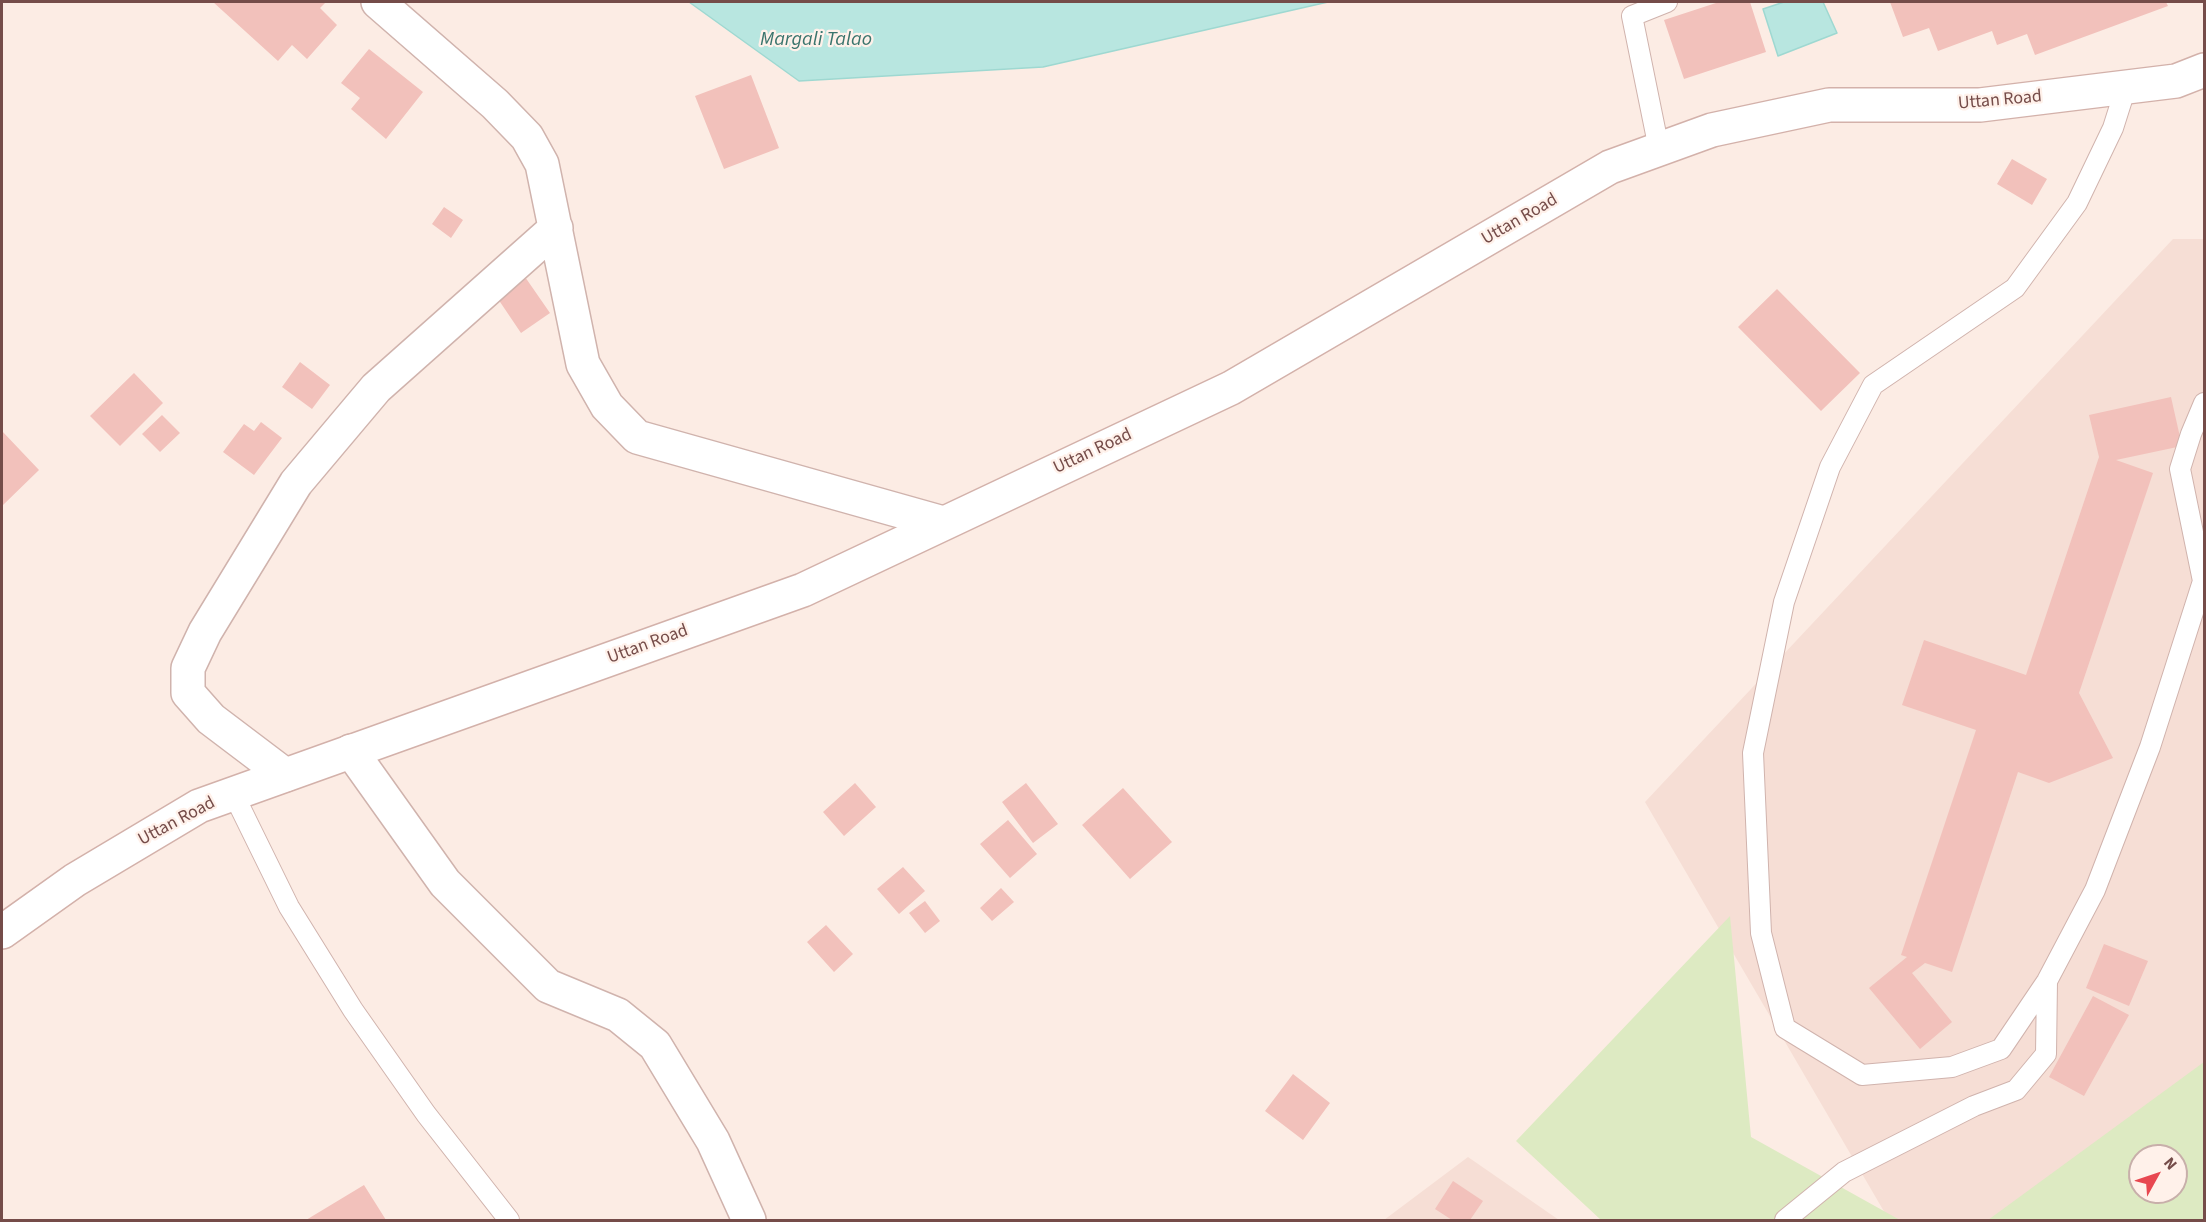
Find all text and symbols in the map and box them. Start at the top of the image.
water label: Margali Talao [760,29,872,53]
street label: Uttan Road [1957,87,2043,115]
street label: Uttan Road [1478,190,1562,250]
street label: Uttan Road [1050,424,1136,480]
street label: Uttan Road [605,620,691,670]
street label: Uttan Road [135,793,219,851]
north arrow [2128,1144,2188,1204]
text: N [2158,1153,2182,1175]

